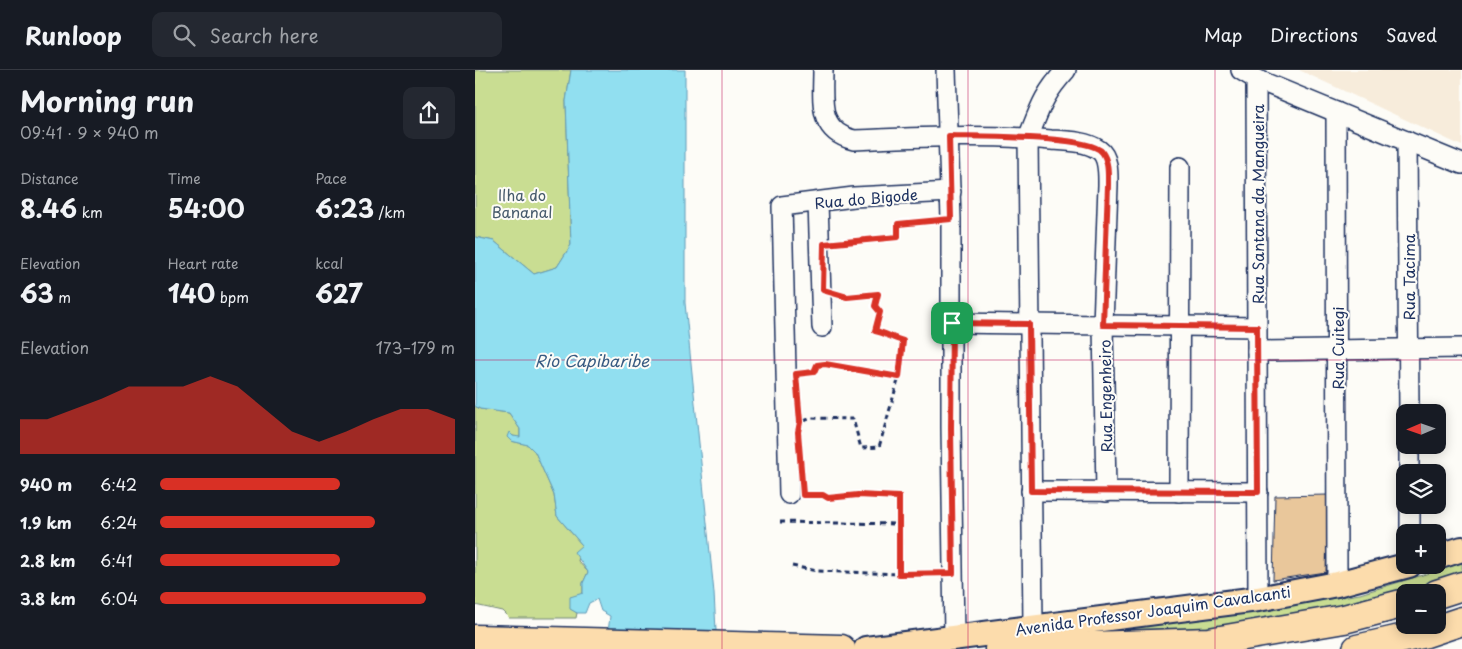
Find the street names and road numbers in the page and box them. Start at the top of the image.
street label: Rua Santana da Mangueira [1246,103,1269,304]
street label: Rua do Bigode [813,182,919,214]
street label: Rua Tacima [1397,233,1420,320]
street label: Rua Cuitegi [1326,306,1349,390]
street label: Rua Engenheiro [1093,339,1117,453]
street label: Avenida Professor Joaquim Cavalcanti [1014,579,1292,641]

